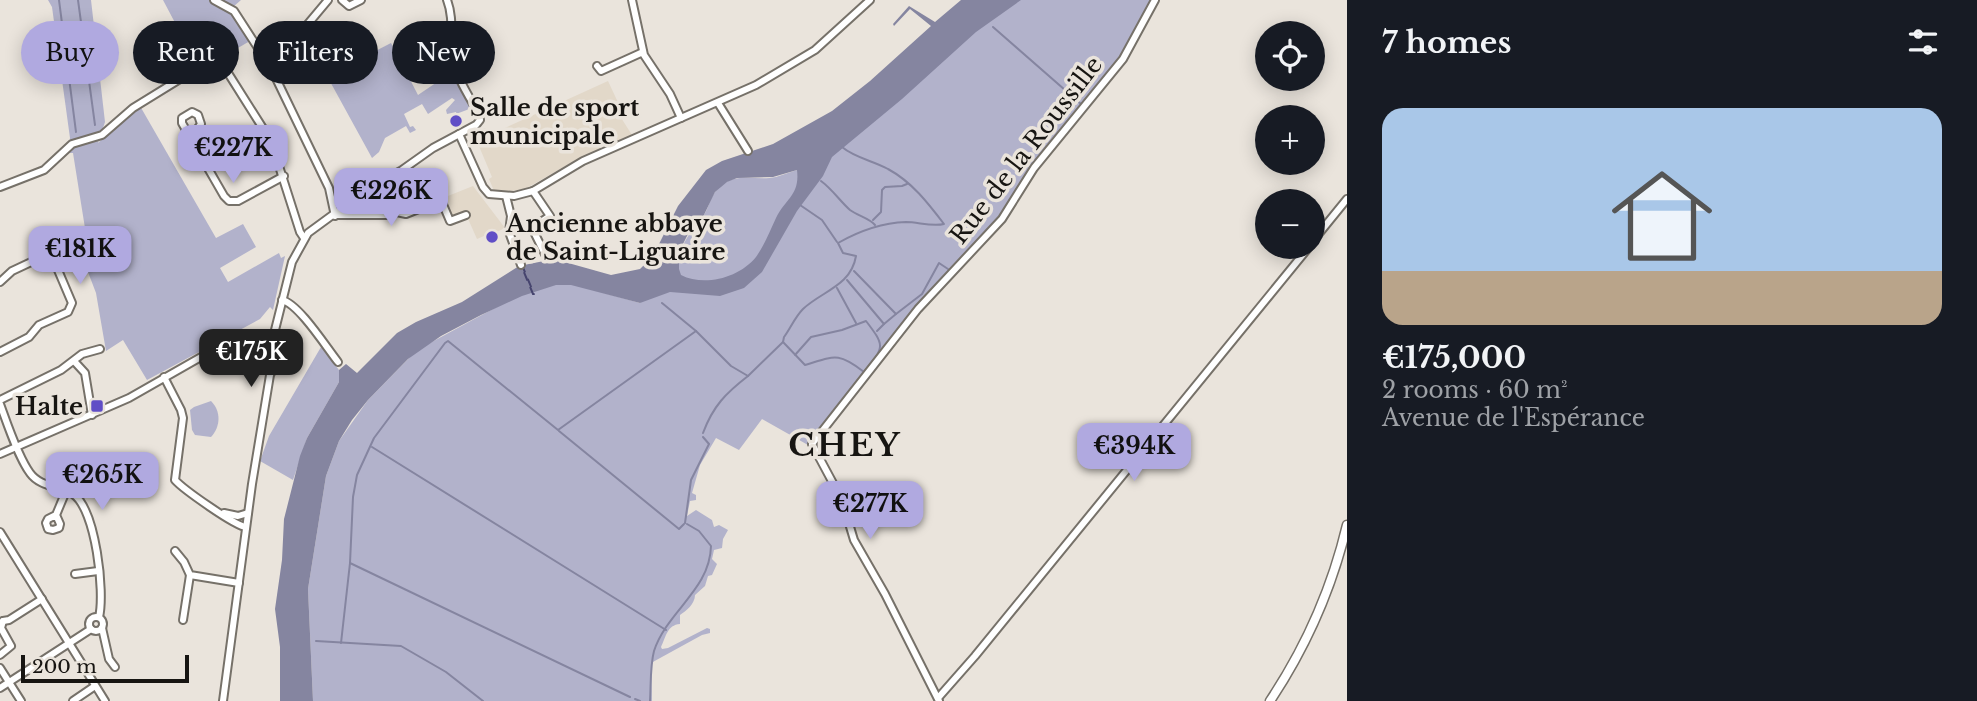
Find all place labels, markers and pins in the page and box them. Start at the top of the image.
place label: Salle de sport municipale [470,93,640,150]
marker: Salle de sport municipale [448,113,464,129]
pin: €227K [184,125,282,185]
pin: €226K [342,168,440,228]
place label: Ancienne abbaye de Saint-Liguaire [505,209,725,266]
pin: €181K [31,226,129,286]
marker: Ancienne abbaye de Saint-Liguaire [484,229,500,245]
pin: €175K [202,330,300,389]
place label: Halte [15,392,83,421]
marker: Halte [89,398,105,414]
pin: €394K [1085,424,1183,483]
pin: €265K [53,452,151,512]
pin: €277K [821,482,919,541]

